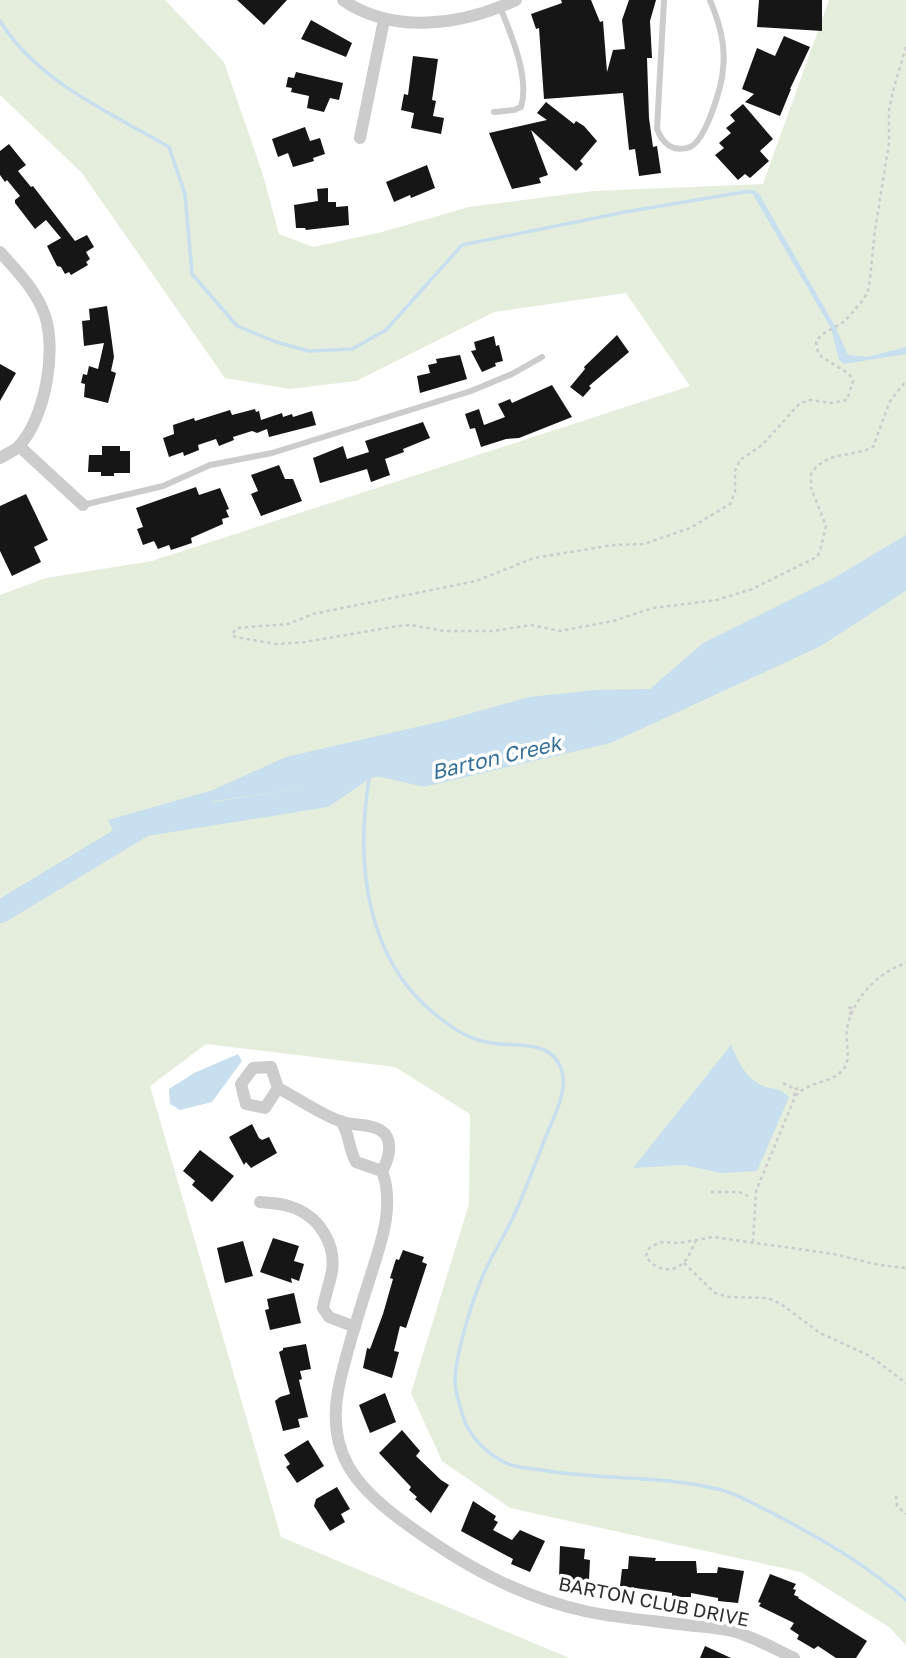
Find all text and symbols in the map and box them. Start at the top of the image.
water label: Barton Creek [429,729,565,785]
street label: BARTON CLUB DRIVE [557,1571,751,1631]

